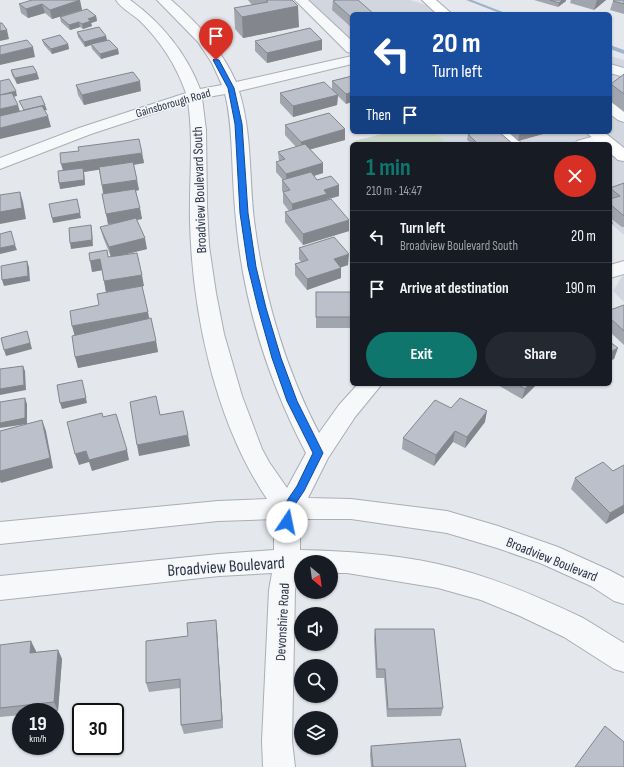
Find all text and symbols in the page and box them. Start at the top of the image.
pin [199,19,233,60]
icon: arrive [205,25,227,47]
text: 20 m [432,27,481,60]
icon: left [366,28,418,80]
text: Turn left [432,61,483,82]
street label: Gainsborough Road [134,86,212,121]
icon: arrive [399,104,421,126]
text: Then [366,106,391,125]
street label: Broadview Boulevard South [189,126,210,254]
text: 1 min [366,153,411,182]
button: close [554,155,596,197]
text: 210 m · 14:47 [366,183,422,199]
text: Turn left [400,219,445,238]
icon: left [366,226,388,248]
text: 20 m [571,227,596,246]
text: Broadview Boulevard South [400,238,518,254]
icon: arrive [366,278,388,300]
text: Arrive at destination [400,279,509,298]
text: 190 m [565,279,596,298]
button: Exit [366,332,477,378]
button: Share [485,332,596,378]
position arrow [266,501,308,543]
street label: Broadview Boulevard [504,533,600,586]
street label: Broadview Boulevard [167,553,286,581]
north arrow [294,555,338,599]
map controls [294,555,338,755]
street label: Devonshire Road [272,582,293,661]
button: sound [294,607,338,651]
button: search [294,659,338,703]
speed limit sign: 30 [72,703,124,755]
button: layers [294,711,338,755]
text: 19 [29,712,47,736]
text: km/h [29,733,47,745]

